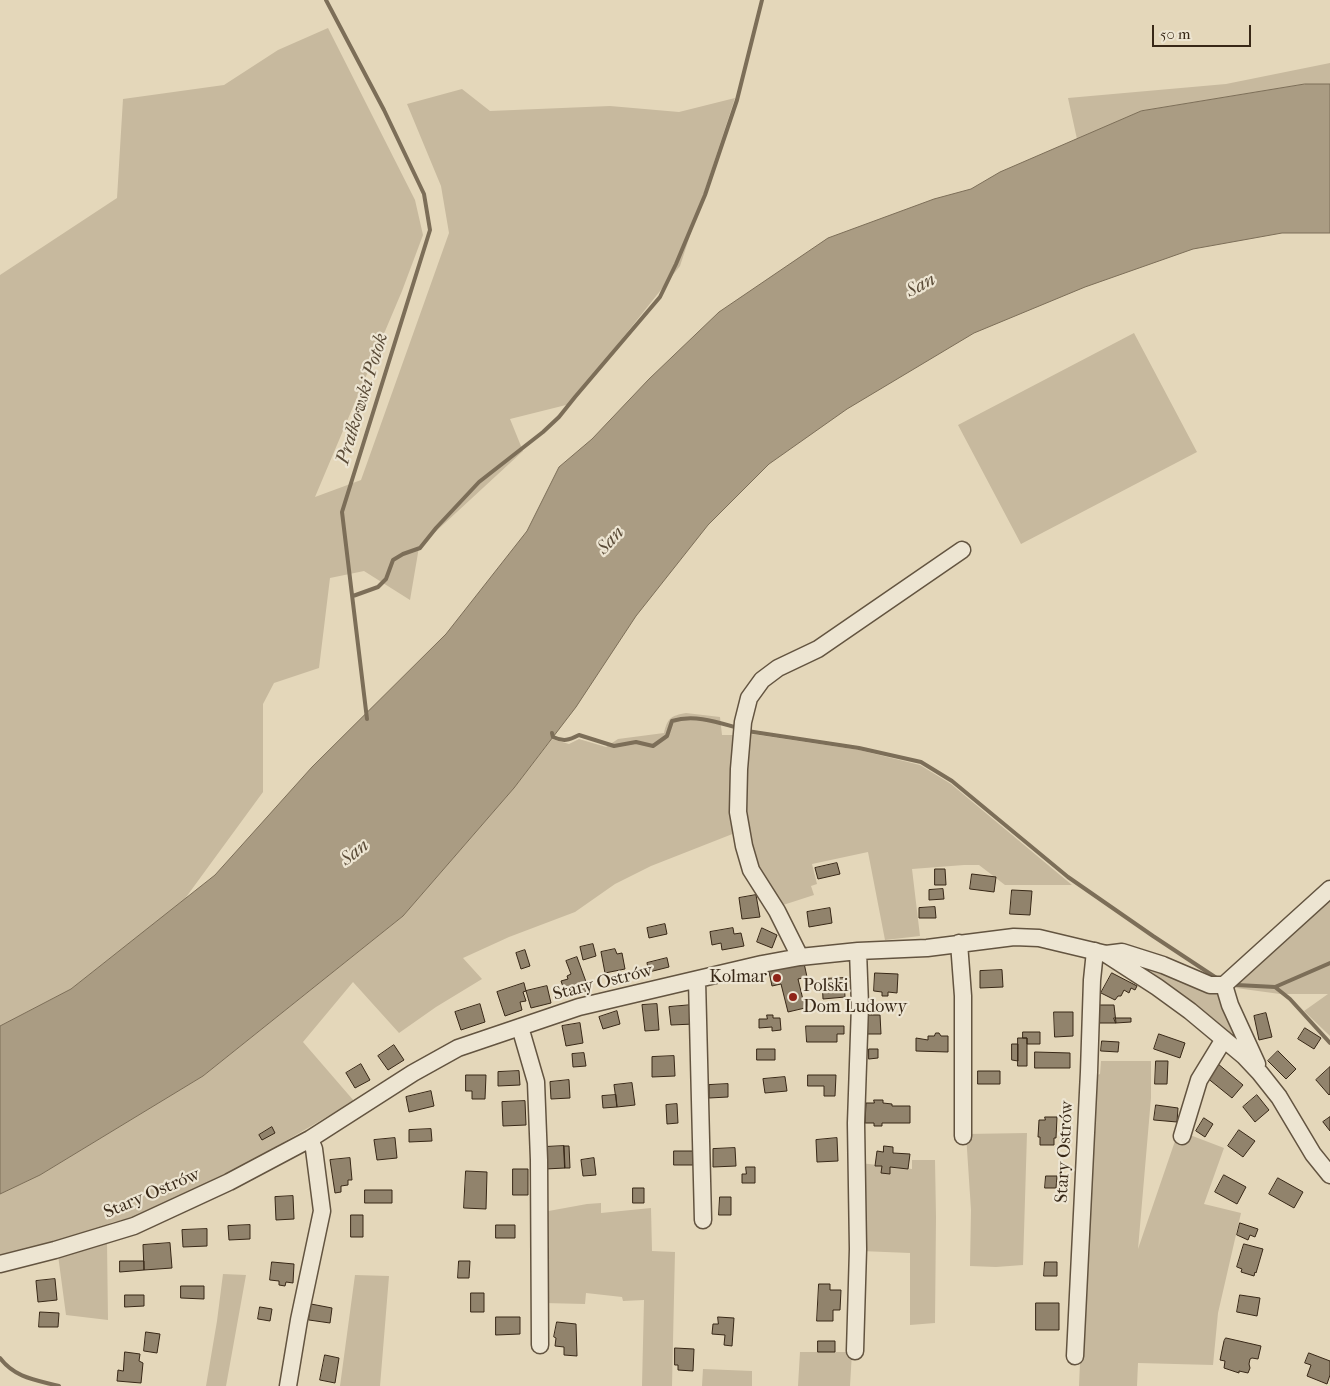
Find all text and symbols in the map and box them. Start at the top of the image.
scale bar [1155,15,1254,47]
text: 50 m [1160,25,1190,43]
water label: San [902,269,940,303]
water label: Prałkowski Potok [332,331,394,467]
water label: San [592,522,630,560]
water label: San [336,835,374,871]
street label: Stary Ostrów [551,960,655,1006]
place label: Kolmar [709,967,767,989]
marker: Kolmar [771,972,783,984]
place label: Polski Dom Ludowy [803,976,907,1019]
marker: Polski Dom Ludowy [787,991,799,1003]
street label: Stary Ostrów [1052,1100,1078,1204]
street label: Stary Ostrów [101,1164,203,1224]

